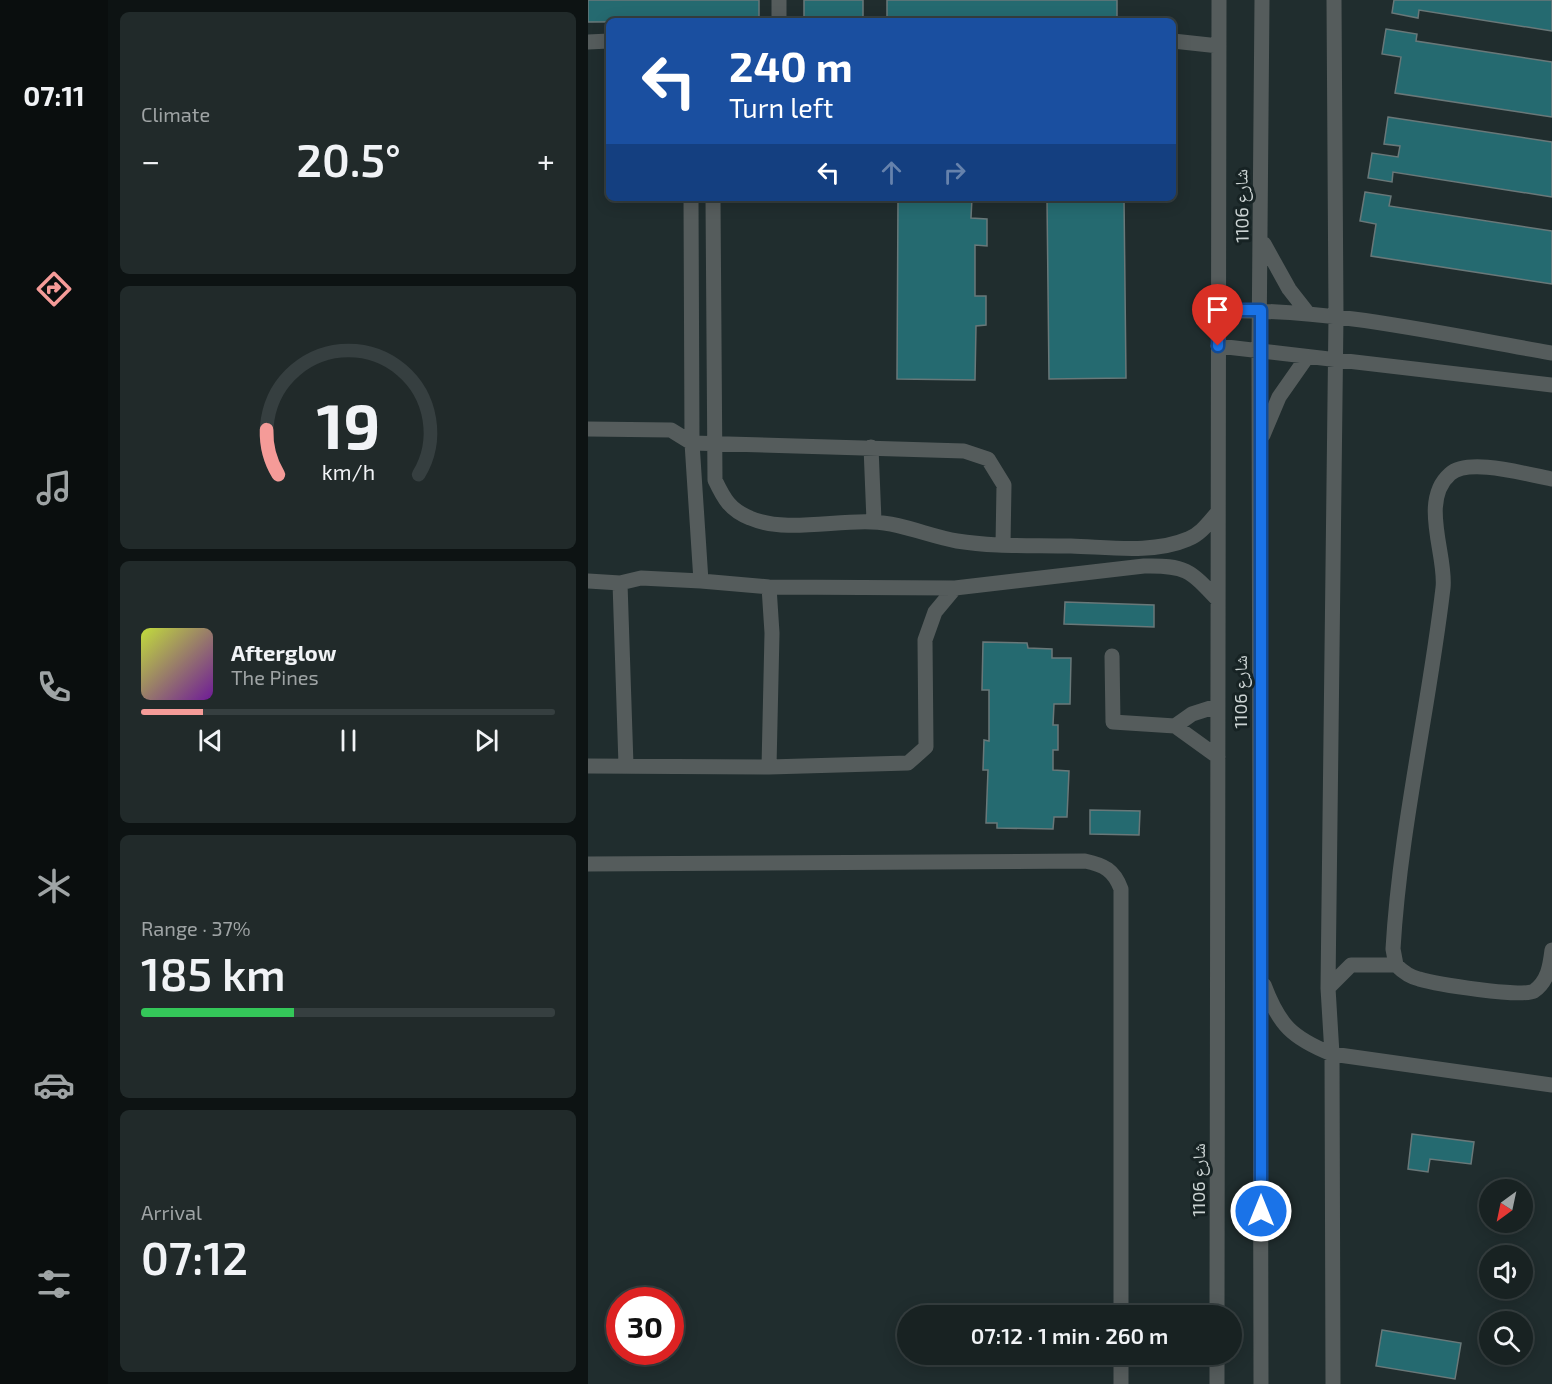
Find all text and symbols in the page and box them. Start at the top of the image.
text: 240 m [729,40,853,90]
icon: left [630,42,708,120]
text: 07:11 [23,79,85,111]
text: Turn left [729,91,833,123]
text: Climate [141,102,210,126]
text: 20.5° [296,132,401,186]
text: − [141,140,160,180]
text: + [537,140,555,180]
icon: left [812,156,845,189]
icon: ahead [875,156,908,189]
icon: right [938,156,971,189]
street label: شارع 1106 [1229,169,1254,243]
icon: directions [33,268,75,310]
pin [1192,284,1243,346]
icon: arrive [1201,293,1234,326]
text: 19 [316,387,380,462]
text: km/h [321,459,375,484]
icon: music [33,467,75,509]
text: Afterglow [231,639,336,665]
street label: شارع 1106 [1229,655,1252,729]
text: The Pines [231,665,319,689]
icon: phone [33,666,75,708]
icon: previous [194,724,227,757]
icon: pause [332,724,365,757]
icon: next [470,724,503,757]
icon: climate [33,865,75,907]
text: Range · 37% [141,916,251,940]
text: 185 km [141,946,286,1000]
icon: car [33,1064,75,1106]
street label: شارع 1106 [1187,1143,1210,1217]
position arrow [1229,1179,1293,1243]
north arrow [1479,1179,1533,1233]
map controls [1479,1179,1533,1365]
text: Arrival [141,1200,202,1224]
text: 07:12 [141,1230,248,1284]
button: sound [1479,1245,1533,1299]
icon: filters [33,1263,75,1305]
speed limit sign: 30 [606,1287,684,1365]
button: search [1479,1311,1533,1365]
text: 07:12 · 1 min · 260 m [971,1322,1168,1348]

